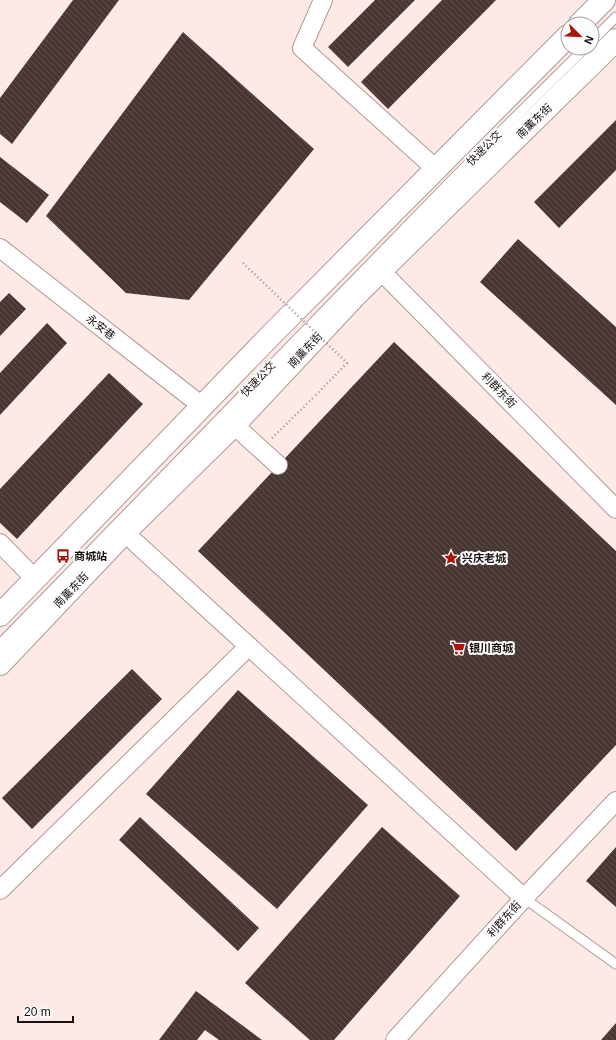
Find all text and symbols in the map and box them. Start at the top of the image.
north arrow [560,16,600,56]
text: N [582,34,596,46]
street label: 南薰东街 [514,101,554,141]
street label: 快速公交 [464,128,504,168]
street label: 永安巷 [84,312,118,342]
street label: 南薰东街 [286,330,324,370]
street label: 快速公交 [238,359,278,399]
street label: 利群东街 [479,370,519,410]
bus stop icon: 商城站 [55,548,71,564]
place label: 商城站 [74,550,107,562]
place icon: 兴庆老城 [443,550,459,566]
place label: 兴庆老城 [462,552,507,564]
street label: 南薰东街 [51,570,91,610]
supermarket icon: 银川商城 [450,640,466,656]
place label: 银川商城 [469,642,514,654]
street label: 利群东街 [485,899,523,939]
scale bar [18,998,73,1024]
text: 20 m [24,1005,51,1019]

